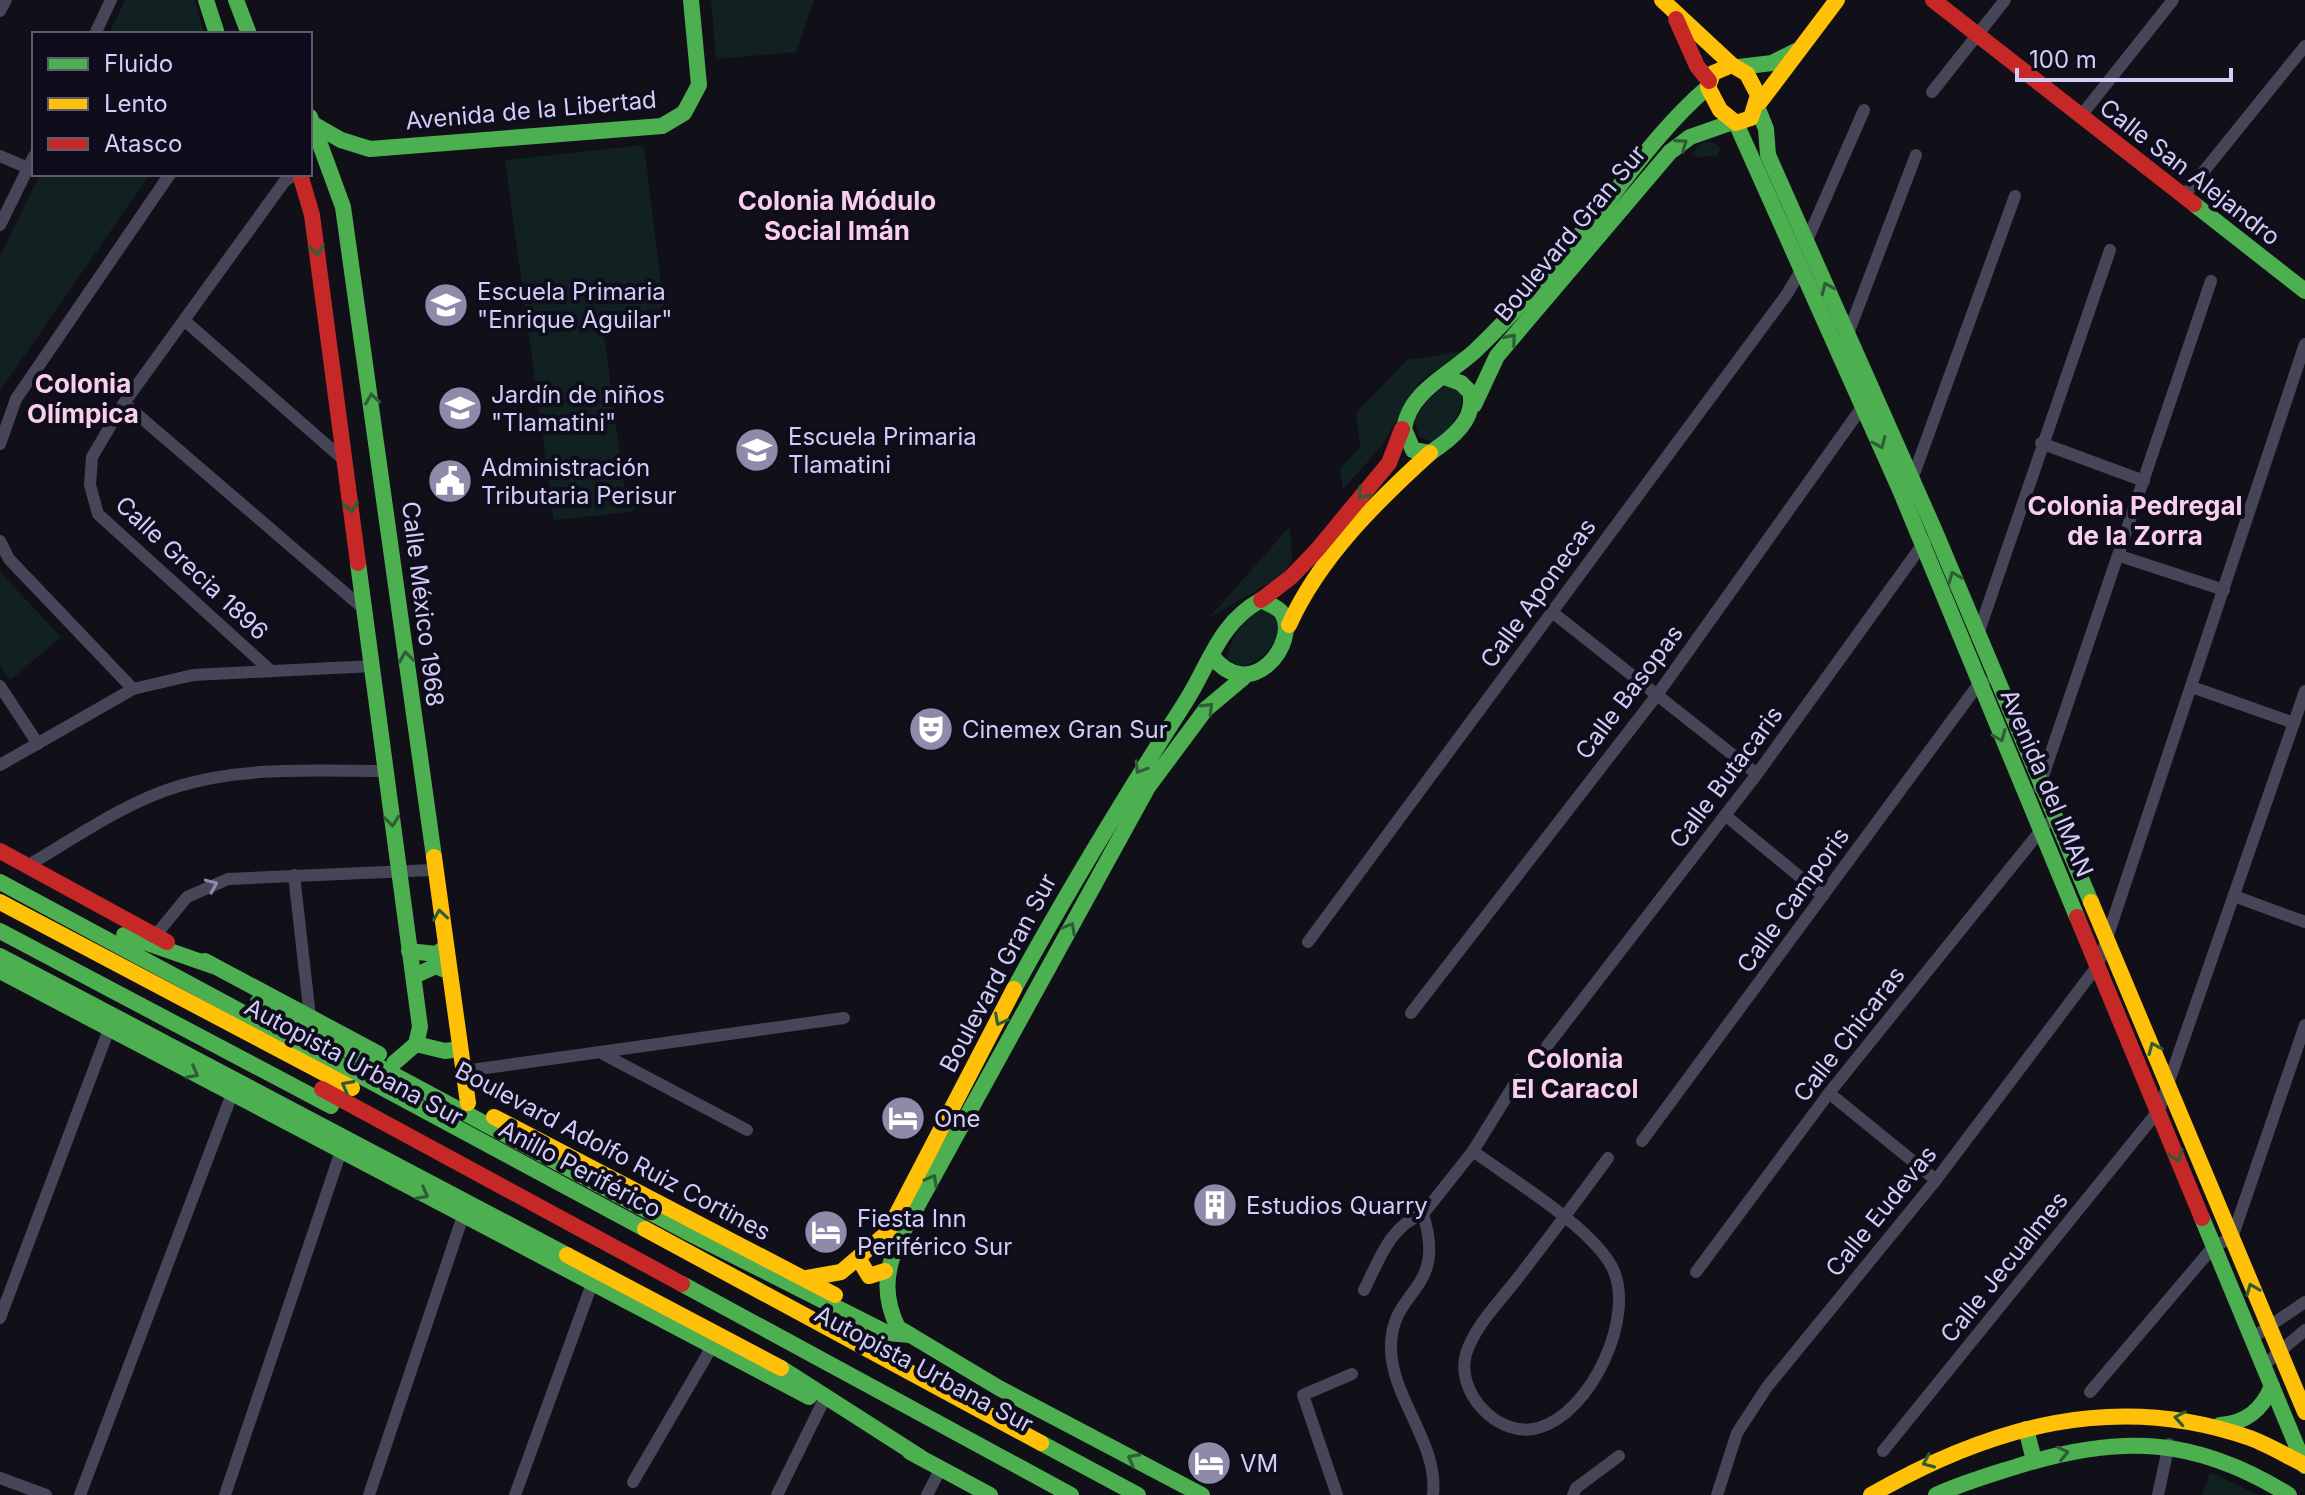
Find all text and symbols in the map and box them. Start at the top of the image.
legend [32,32,312,176]
scale bar [2017,32,2231,82]
text: 100 m [2029,45,2097,74]
text: Fluido [104,49,173,78]
street label: Avenida de la Libertad [404,85,658,135]
text: Lento [104,89,168,118]
street label: Calle San Alejandro [2094,93,2286,251]
text: Atasco [104,129,182,158]
street label: Boulevard Gran Sur [1488,139,1652,327]
one-way arrow [1673,139,1687,154]
district label: Colonia Módulo Social Imán [738,185,936,246]
one-way arrow [308,243,325,257]
place label: Escuela Primaria "Enrique Aguilar" [477,277,672,334]
school or university icon: Escuela Primaria "Enrique Aguilar" [422,281,470,329]
one-way arrow [1820,282,1836,296]
one-way arrow [1501,334,1516,349]
district label: Colonia Olímpica [27,368,139,429]
place label: Jardín de niños "Tlamatini" [491,380,665,437]
school or university icon: Jardín de niños "Tlamatini" [436,384,484,432]
one-way arrow [364,392,381,406]
place label: Escuela Primaria Tlamatini [788,422,977,479]
school or university icon: Escuela Primaria Tlamatini [733,426,781,474]
one-way arrow [1871,435,1887,450]
place label: Administración Tributaria Perisur [481,453,676,510]
public building icon: Administración Tributaria Perisur [426,457,474,505]
one-way arrow [1359,484,1373,499]
street label: Calle Grecia 1896 [110,490,274,646]
district label: Colonia Pedregal de la Zorra [2027,490,2243,551]
street label: Calle México 1968 [396,500,450,708]
one-way arrow [343,501,360,514]
street label: Calle Aponecas [1474,513,1602,673]
one-way arrow [1947,571,1963,585]
street label: Calle Basopas [1569,619,1689,765]
one-way arrow [398,650,415,663]
street label: Avenida del IMAN [1994,685,2100,881]
street label: Calle Butacaris [1663,700,1789,854]
one-way arrow [1199,703,1213,717]
theatre icon: Cinemex Gran Sur [907,705,955,753]
place label: Cinemex Gran Sur [962,715,1168,744]
one-way arrow [1991,728,2007,742]
one-way arrow [1134,759,1149,774]
one-way arrow [384,815,401,828]
street label: Calle Camporis [1731,822,1855,978]
street label: Boulevard Gran Sur [933,869,1063,1077]
one-way arrow [204,879,218,895]
one-way arrow [432,908,449,922]
one-way arrow [1060,922,1076,936]
street label: Calle Chicaras [1787,961,1911,1107]
street label: Autopista Urbana Sur [240,992,468,1132]
one-way arrow [994,1011,1010,1025]
one-way arrow [2148,1042,2164,1057]
district label: Colonia El Caracol [1512,1043,1638,1104]
street label: Boulevard Adolfo Ruiz Cortines [451,1055,775,1247]
one-way arrow [184,1064,199,1079]
one-way arrow [341,1081,356,1096]
hotel icon: One [879,1094,927,1142]
place label: One [934,1104,981,1133]
street label: Anillo Periférico [494,1114,666,1224]
street label: Calle Eudevas [1819,1140,1943,1282]
one-way arrow [2168,1148,2184,1162]
one-way arrow [922,1174,937,1189]
building icon: Estudios Quarry [1191,1181,1239,1229]
one-way arrow [414,1185,429,1200]
street label: Calle Jecualmes [1934,1186,2074,1348]
place label: Estudios Quarry [1246,1191,1428,1220]
place label: Fiesta Inn Periférico Sur [857,1204,1012,1261]
hotel icon: Fiesta Inn Periférico Sur [802,1208,850,1256]
one-way arrow [2246,1283,2262,1297]
street label: Autopista Urbana Sur [810,1299,1038,1439]
one-way arrow [2174,1411,2187,1428]
hotel icon: VM [1185,1439,1233,1487]
one-way arrow [2056,1445,2070,1462]
place label: VM [1240,1449,1278,1478]
one-way arrow [1126,1453,1141,1468]
one-way arrow [1922,1453,1936,1469]

